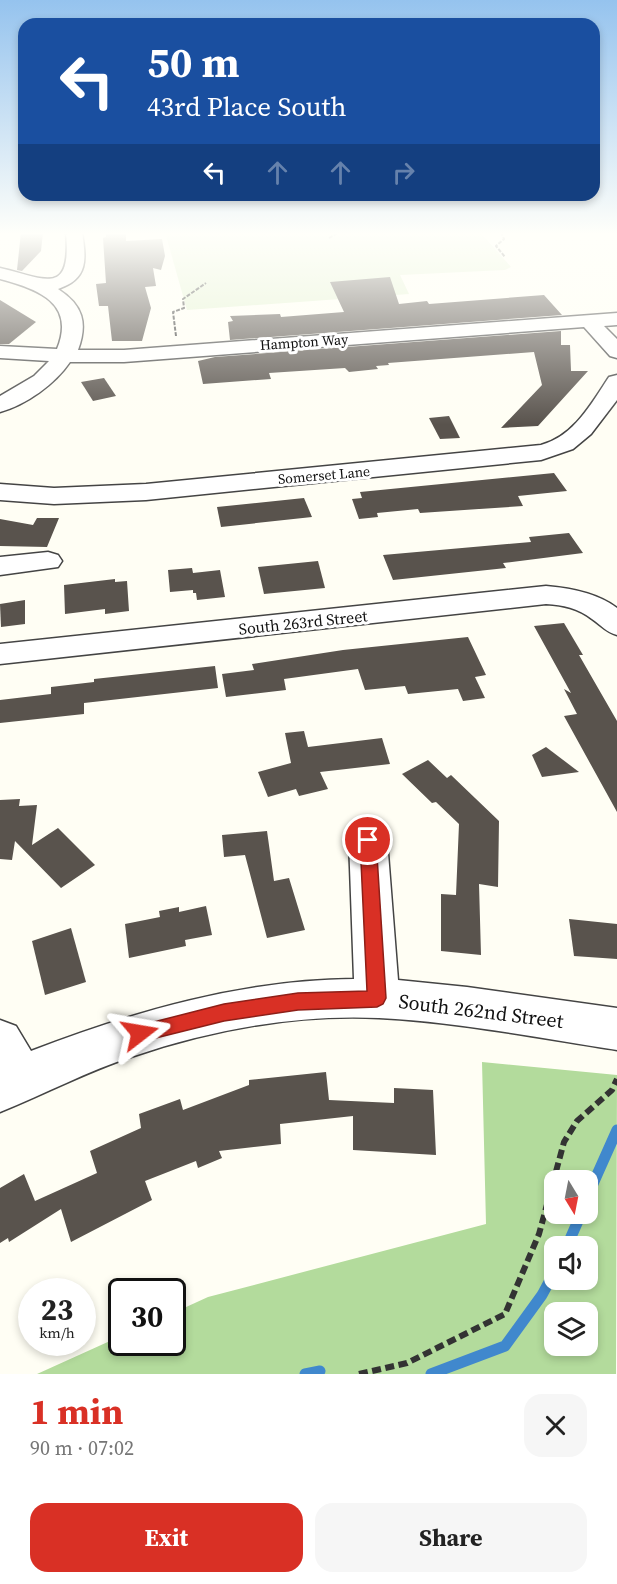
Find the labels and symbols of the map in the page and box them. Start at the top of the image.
street label: Hampton Way [259,329,350,355]
street label: Somerset Lane [277,461,371,489]
street label: South 263rd Street [237,604,369,640]
pin [342,814,393,865]
street label: South 262nd Street [397,987,565,1035]
position arrow [108,1001,172,1065]
north arrow [544,1170,598,1224]
speed limit sign: 30 [108,1278,186,1356]

